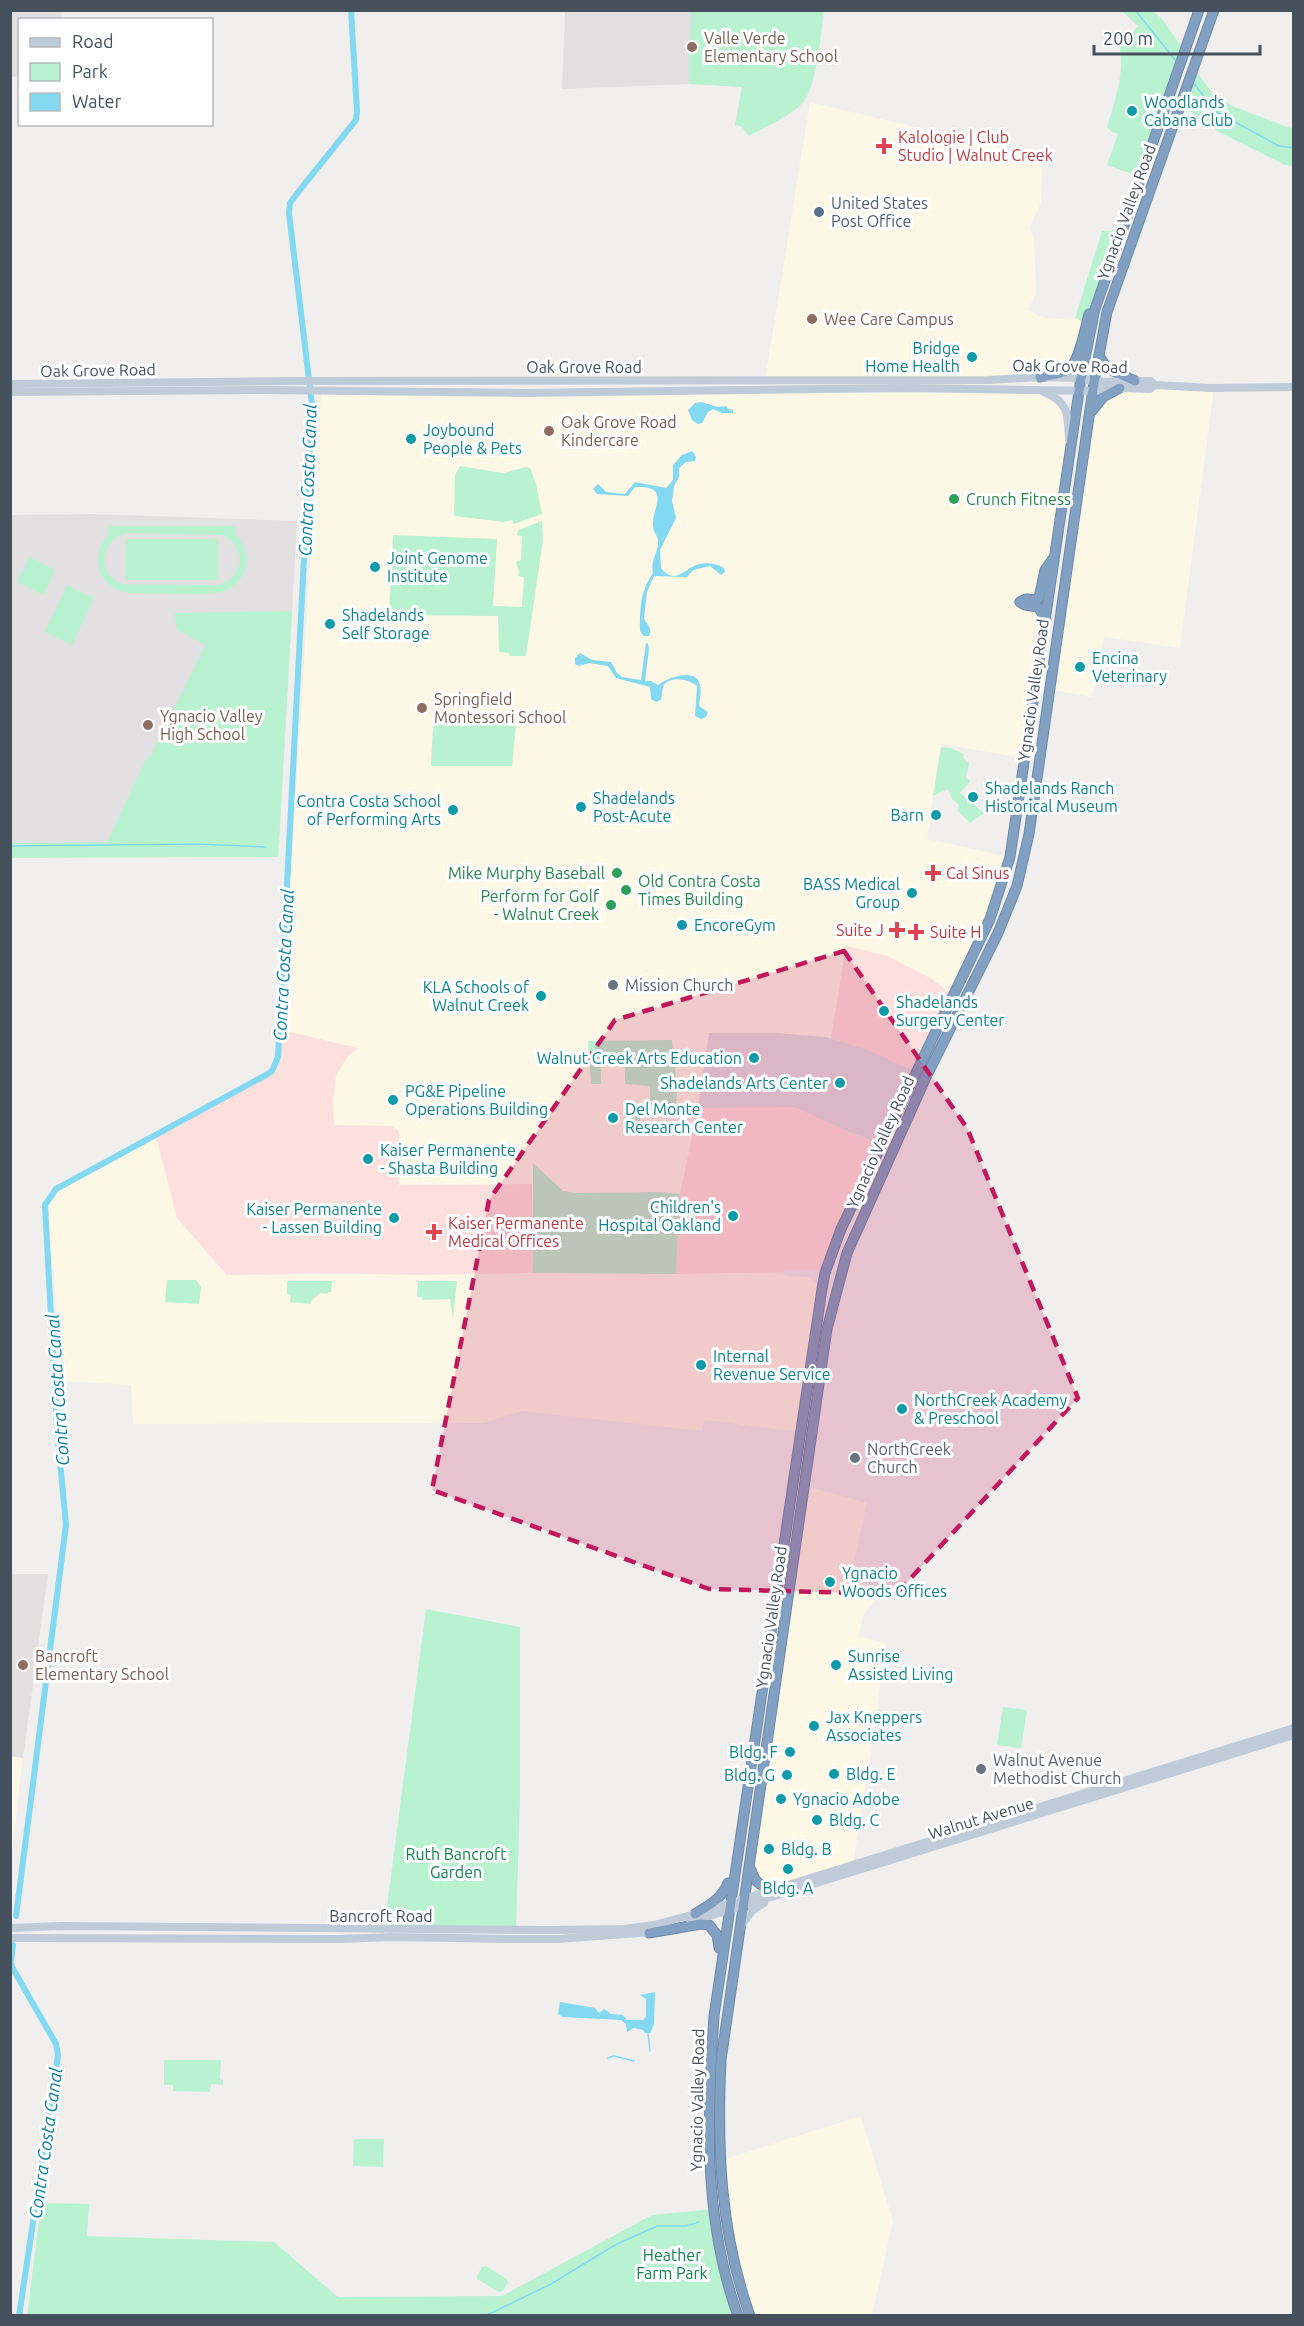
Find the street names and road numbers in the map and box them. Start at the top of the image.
street label: Ygnacio Valley Road [1093,142,1159,282]
street label: Oak Grove Road [1012,356,1128,376]
street label: Oak Grove Road [526,358,642,376]
street label: Oak Grove Road [40,360,156,380]
street label: Ygnacio Valley Road [1014,618,1052,762]
street label: Ygnacio Valley Road [843,1073,917,1211]
street label: Ygnacio Valley Road [752,1545,790,1689]
street label: Walnut Avenue [926,1793,1036,1843]
street label: Bancroft Road [329,1907,433,1925]
street label: Ygnacio Valley Road [687,2028,707,2172]

